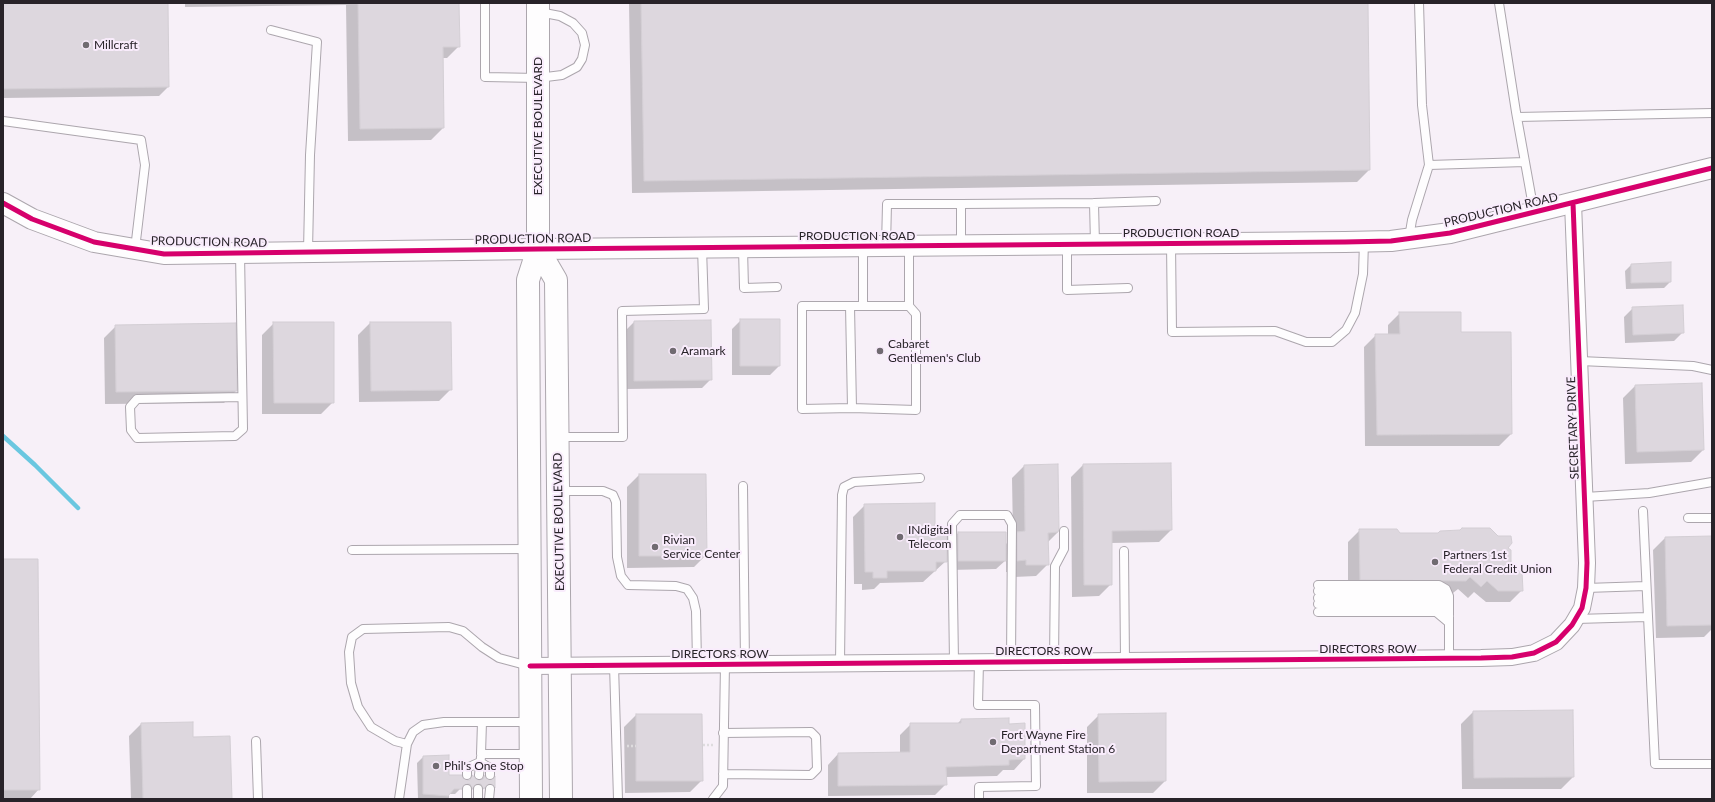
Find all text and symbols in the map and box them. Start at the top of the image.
place label: Millcraft [94,38,138,52]
marker: Millcraft [81,40,91,50]
street label: EXECUTIVE BOULEVARD [531,57,545,195]
street label: PRODUCTION ROAD [1443,190,1559,230]
street label: PRODUCTION ROAD [1123,226,1239,240]
street label: PRODUCTION ROAD [799,229,915,243]
street label: PRODUCTION ROAD [475,231,591,247]
street label: PRODUCTION ROAD [151,234,267,250]
place label: Cabaret Gentlemen's Club [888,337,981,365]
place label: Aramark [681,344,726,358]
marker: Aramark [668,346,678,356]
marker: Cabaret Gentlemen's Club [875,346,885,356]
street label: SECRETARY DRIVE [1564,376,1582,480]
street label: EXECUTIVE BOULEVARD [551,453,567,591]
place label: INdigital Telecom [908,523,952,551]
marker: INdigital Telecom [895,532,905,542]
place label: Rivian Service Center [663,533,740,561]
marker: Rivian Service Center [650,542,660,552]
place label: Partners 1st Federal Credit Union [1443,548,1552,576]
marker: Partners 1st Federal Credit Union [1430,557,1440,567]
street label: DIRECTORS ROW [1319,642,1417,656]
street label: DIRECTORS ROW [995,644,1093,658]
street label: DIRECTORS ROW [671,647,769,661]
place label: Fort Wayne Fire Department Station 6 [1001,728,1115,756]
marker: Fort Wayne Fire Department Station 6 [988,737,998,747]
place label: Phil's One Stop [444,759,524,773]
marker: Phil's One Stop [431,761,441,771]

